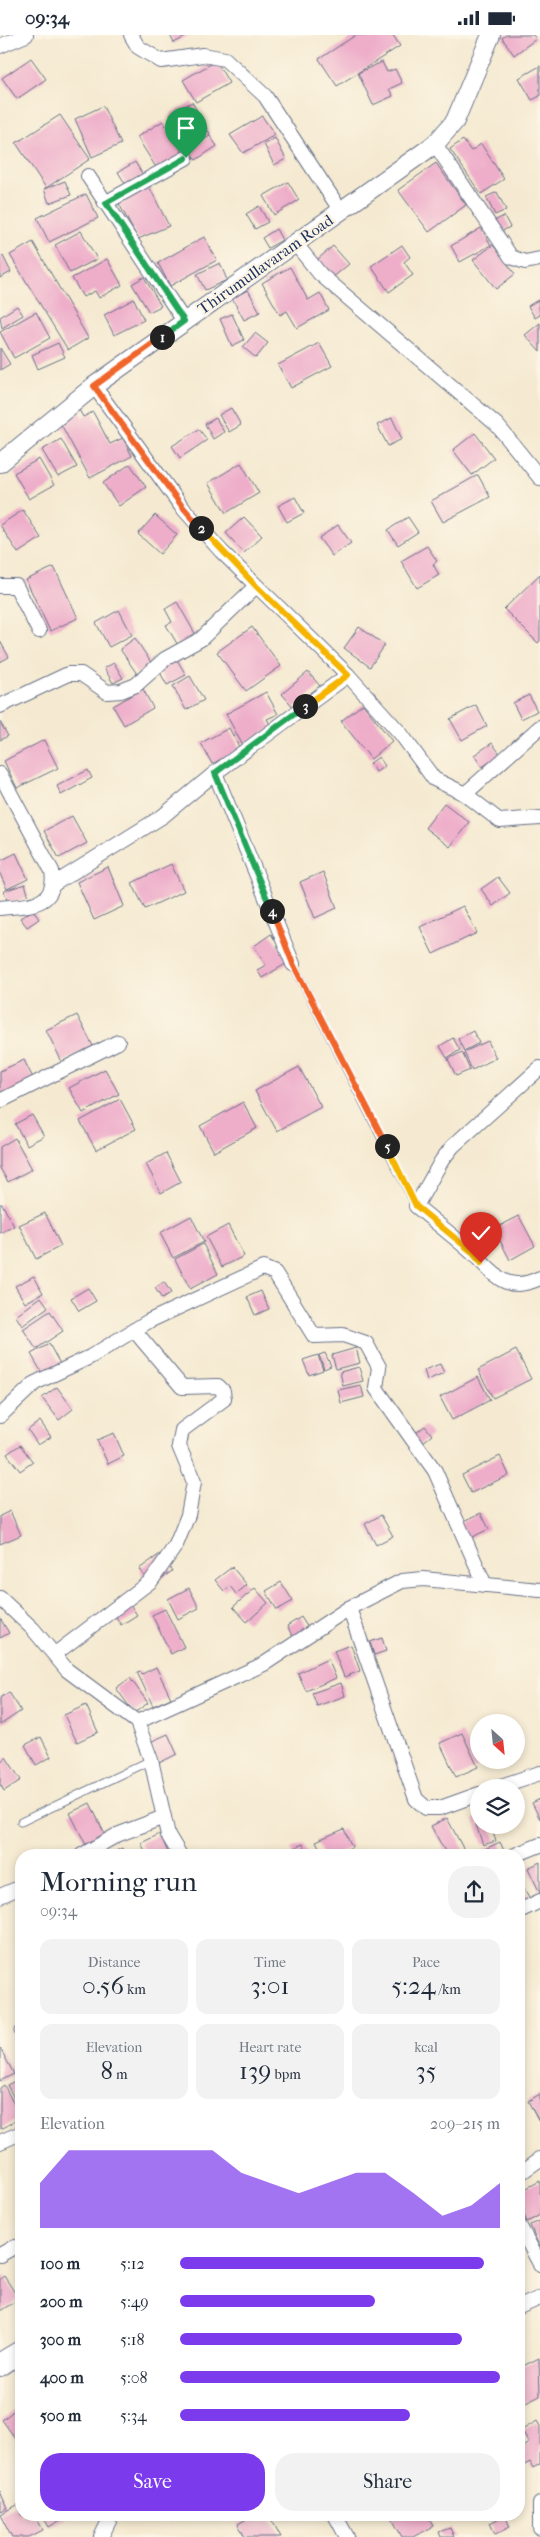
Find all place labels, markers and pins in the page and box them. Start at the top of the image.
pin [165,107,207,158]
pin: 1 [150,325,174,349]
pin: 2 [188,515,214,541]
pin: 3 [292,693,318,719]
pin: 4 [260,899,284,923]
pin: 5 [374,1133,400,1159]
pin [460,1212,502,1263]

